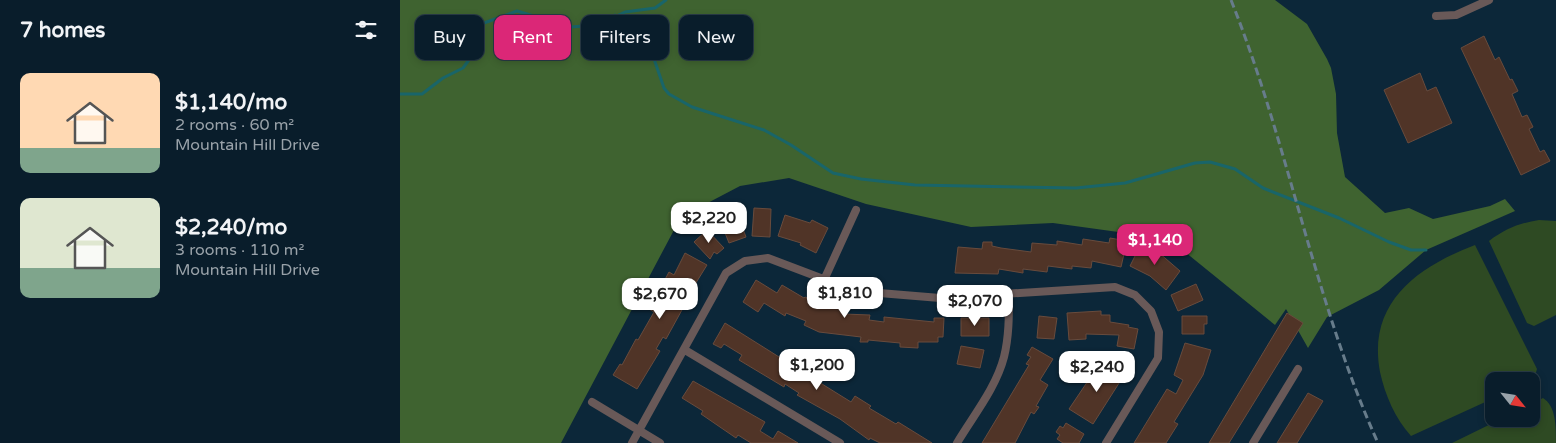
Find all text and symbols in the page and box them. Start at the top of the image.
chip: Buy [415,15,484,60]
chip: Rent [494,15,571,60]
chip: Filters [581,15,669,60]
chip: New [679,15,753,60]
icon: filters [352,16,380,44]
text: 7 homes [20,18,105,43]
text: $1,140/mo [175,90,287,115]
icon: home [60,93,120,153]
text: 2 rooms · 60 m² [175,115,294,135]
text: Mountain Hill Drive [175,135,320,155]
pin: $2,220 [668,202,750,244]
text: $2,220 [682,208,736,228]
text: $2,240/mo [175,215,287,240]
icon: home [60,218,120,278]
pin: $1,140 [1114,224,1196,266]
text: $1,140 [1128,230,1182,250]
text: 3 rooms · 110 m² [175,240,304,260]
text: Mountain Hill Drive [175,260,320,280]
pin: $1,810 [804,276,886,319]
pin: $2,670 [619,278,701,320]
text: $1,810 [818,283,872,303]
text: $2,670 [633,284,687,304]
pin: $2,070 [934,284,1016,327]
text: $2,070 [948,291,1002,311]
pin: $1,200 [776,348,858,391]
pin: $2,240 [1056,350,1138,393]
text: $1,200 [790,355,844,375]
text: $2,240 [1070,357,1124,377]
north arrow [1485,372,1540,428]
map controls [1485,372,1540,427]

